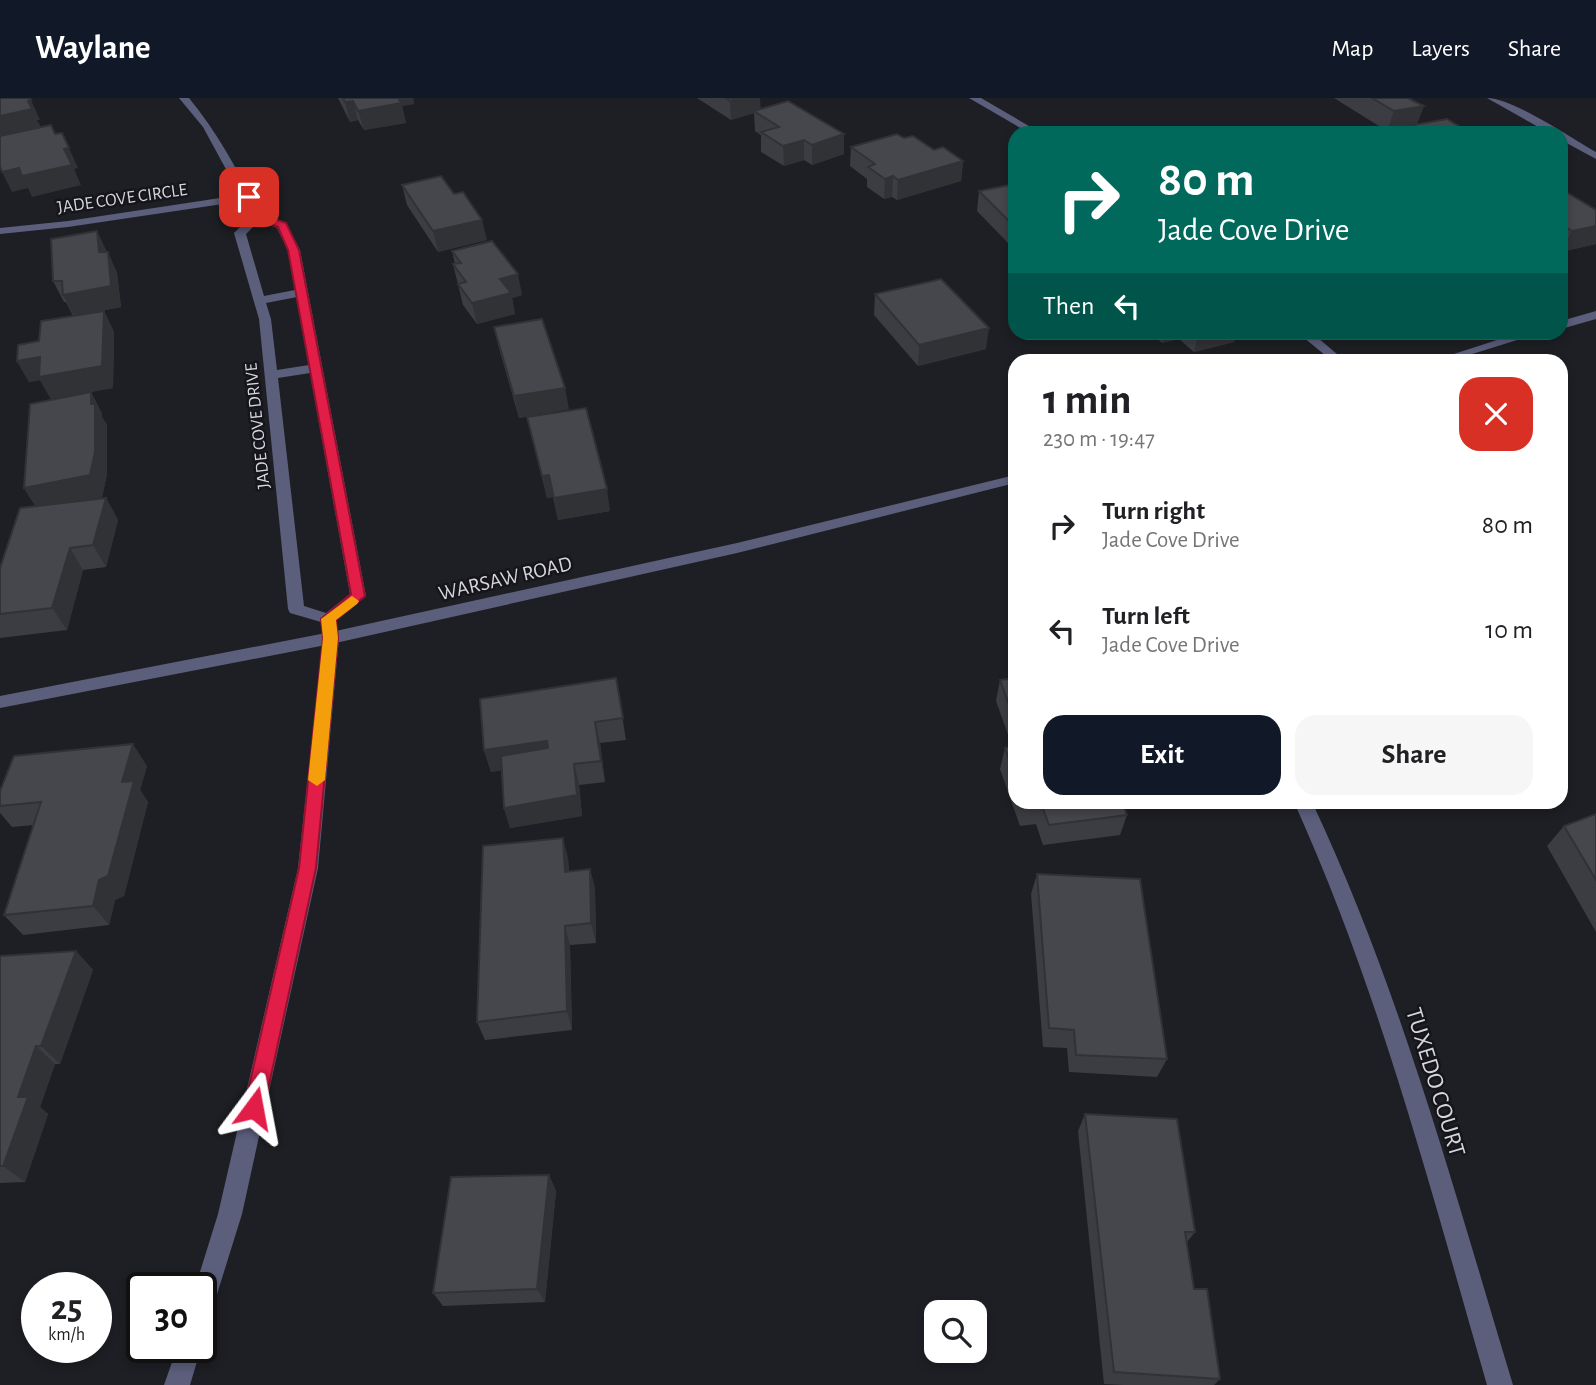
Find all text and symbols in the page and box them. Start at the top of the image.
text: Waylane [35,32,151,65]
text: Map [1331,37,1373,61]
text: Layers [1411,37,1470,61]
text: Share [1508,37,1561,61]
icon: right [1043,154,1134,245]
text: 80 m [1158,156,1255,205]
pin [219,167,279,227]
icon: arrive [230,178,268,216]
street label: JADE COVE CIRCLE [56,181,189,217]
text: Jade Cove Drive [1158,214,1350,246]
icon: left [1108,287,1146,325]
text: Then [1043,293,1094,319]
street label: JADE COVE DRIVE [242,362,274,490]
button: close [1459,377,1533,451]
text: 1 min [1043,379,1132,421]
text: 230 m · 19:47 [1043,428,1155,451]
text: Turn right [1102,498,1205,524]
icon: right [1043,507,1081,545]
text: 80 m [1482,512,1533,538]
text: Jade Cove Drive [1102,529,1240,552]
street label: WARSAW ROAD [436,553,574,604]
text: Turn left [1102,603,1190,629]
icon: left [1043,612,1081,650]
text: 10 m [1485,617,1533,643]
text: Jade Cove Drive [1102,634,1240,657]
button: Exit [1043,715,1281,795]
button: Share [1295,715,1533,795]
street label: TUXEDO COURT [1401,1005,1469,1160]
position arrow [217,1071,291,1145]
speed limit sign: 30 [126,1272,217,1363]
text: 25 [51,1291,82,1326]
map controls [924,1300,987,1363]
button: search [924,1300,987,1363]
text: km/h [48,1326,85,1344]

